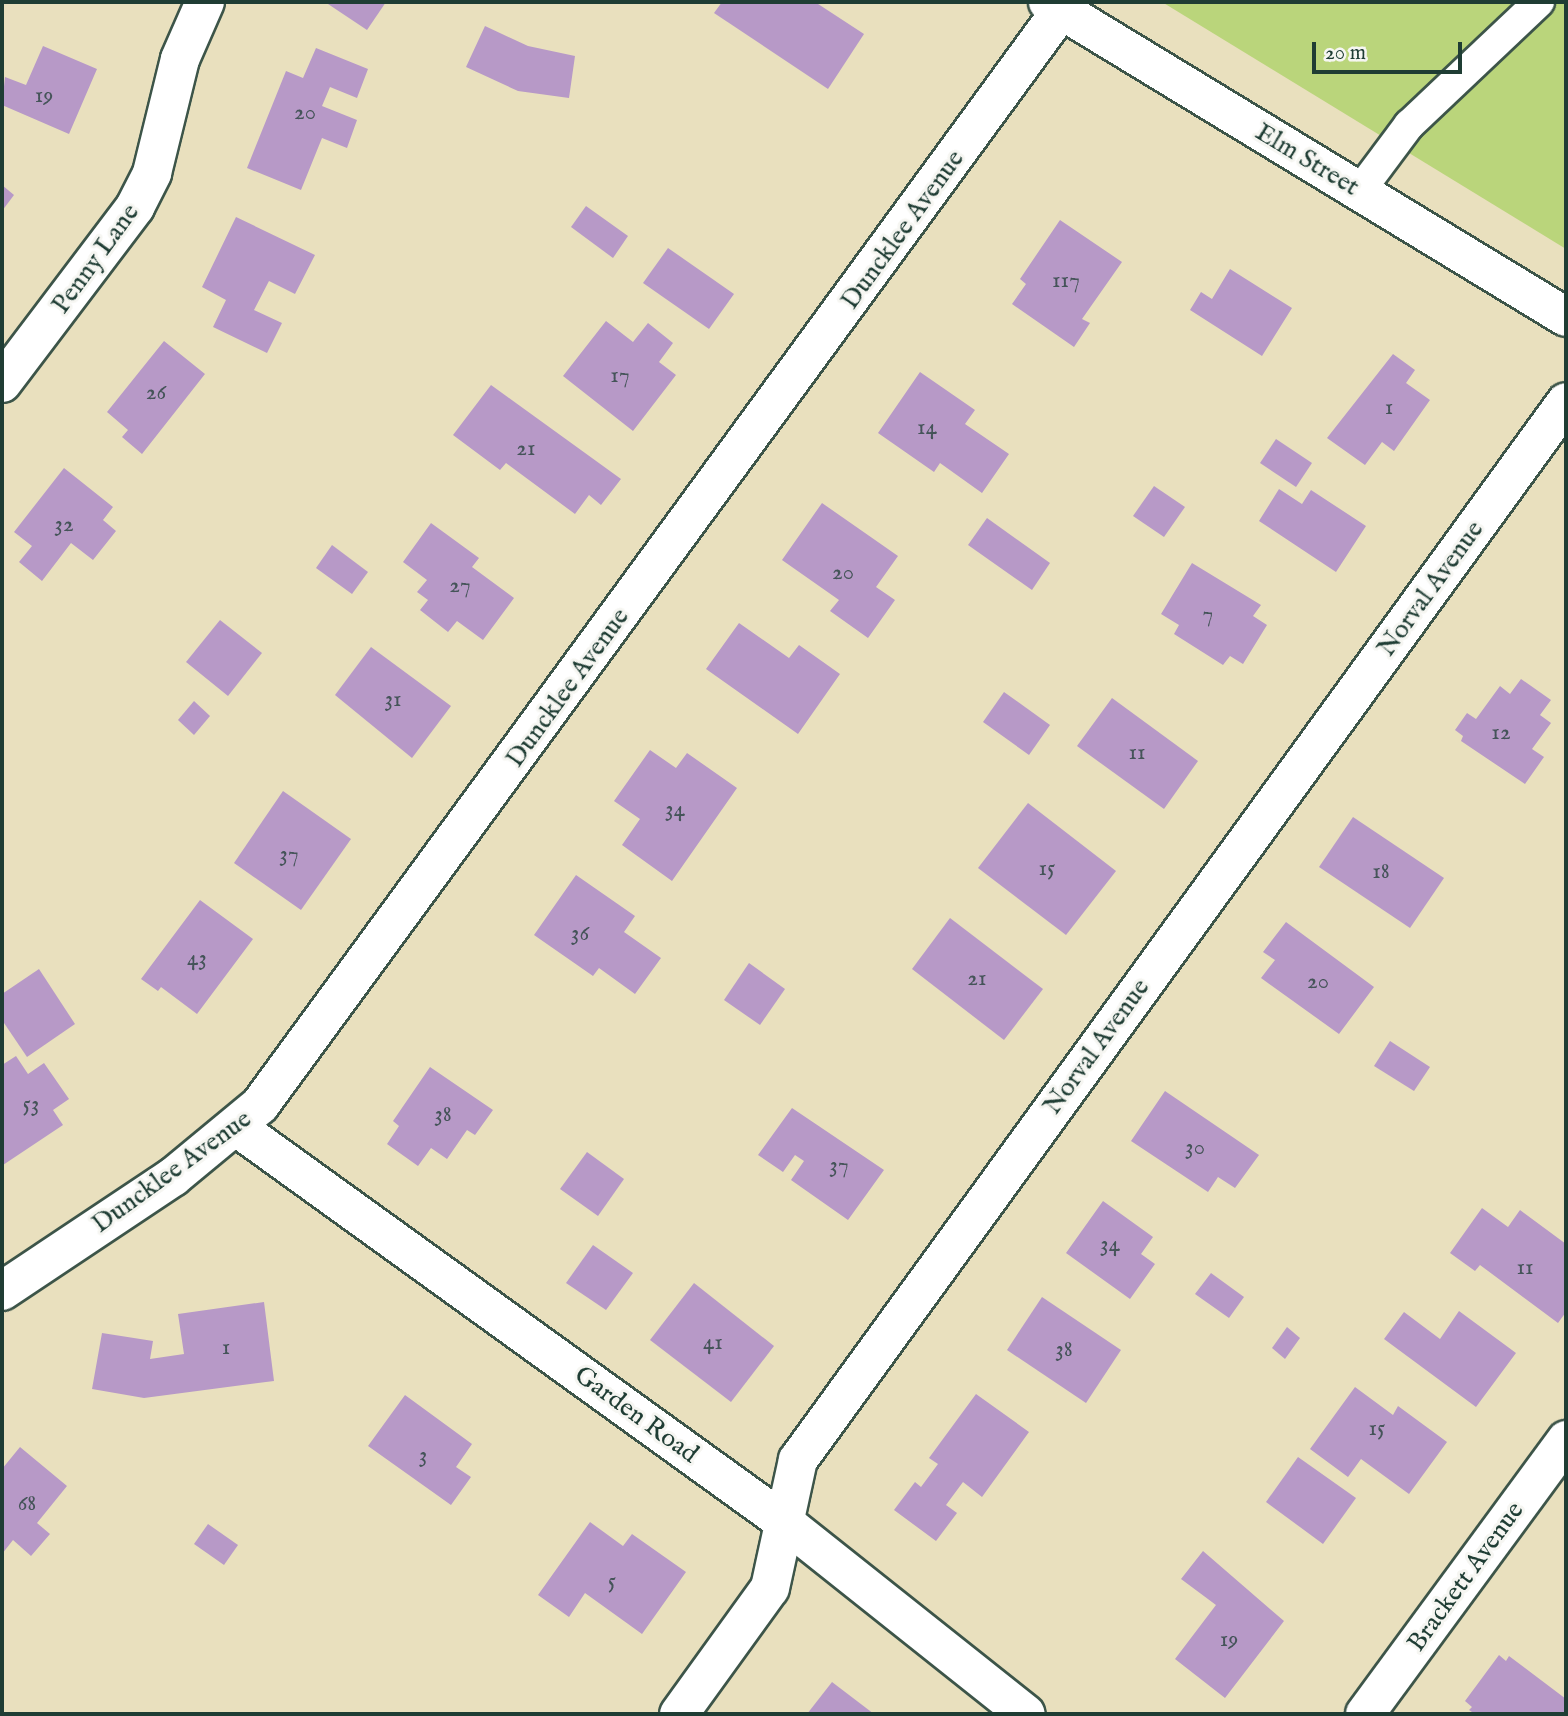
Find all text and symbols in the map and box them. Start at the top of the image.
scale bar [1316,28,1466,72]
text: 20 m [1325,40,1366,67]
house number: 19 [35,82,53,110]
house number: 20 [294,99,316,127]
street label: Elm Street [1249,117,1365,203]
street label: Duncklee Avenue [835,144,971,316]
street label: Penny Lane [46,198,146,320]
house number: 117 [1052,267,1080,295]
house number: 17 [610,362,630,390]
house number: 26 [146,379,166,407]
house number: 1 [1385,394,1393,422]
house number: 14 [917,414,937,442]
house number: 21 [516,435,536,463]
house number: 32 [54,511,74,539]
street label: Norval Avenue [1371,515,1491,663]
house number: 20 [832,559,854,587]
house number: 27 [449,572,471,600]
house number: 7 [1203,601,1213,629]
street label: Duncklee Avenue [500,602,636,774]
house number: 31 [384,686,402,714]
house number: 12 [1491,719,1511,747]
house number: 11 [1128,739,1146,767]
house number: 34 [665,796,685,824]
house number: 37 [279,841,299,869]
house number: 15 [1039,855,1055,883]
house number: 18 [1372,858,1390,886]
house number: 36 [571,920,589,948]
house number: 43 [187,945,207,973]
house number: 21 [967,965,987,993]
house number: 20 [1307,968,1329,996]
street label: Norval Avenue [1037,973,1157,1121]
house number: 53 [23,1091,39,1119]
house number: 38 [434,1101,452,1129]
street label: Duncklee Avenue [86,1104,258,1240]
house number: 30 [1185,1134,1205,1162]
house number: 37 [829,1152,849,1180]
house number: 34 [1100,1231,1120,1259]
house number: 11 [1516,1254,1534,1282]
house number: 41 [703,1329,723,1357]
house number: 1 [222,1334,230,1362]
house number: 38 [1055,1336,1073,1364]
street label: Garden Road [568,1360,704,1470]
house number: 15 [1369,1415,1385,1443]
house number: 3 [419,1442,427,1470]
house number: 68 [18,1490,36,1518]
street label: Brackett Avenue [1401,1496,1531,1658]
house number: 5 [608,1568,616,1596]
house number: 19 [1220,1626,1238,1654]

